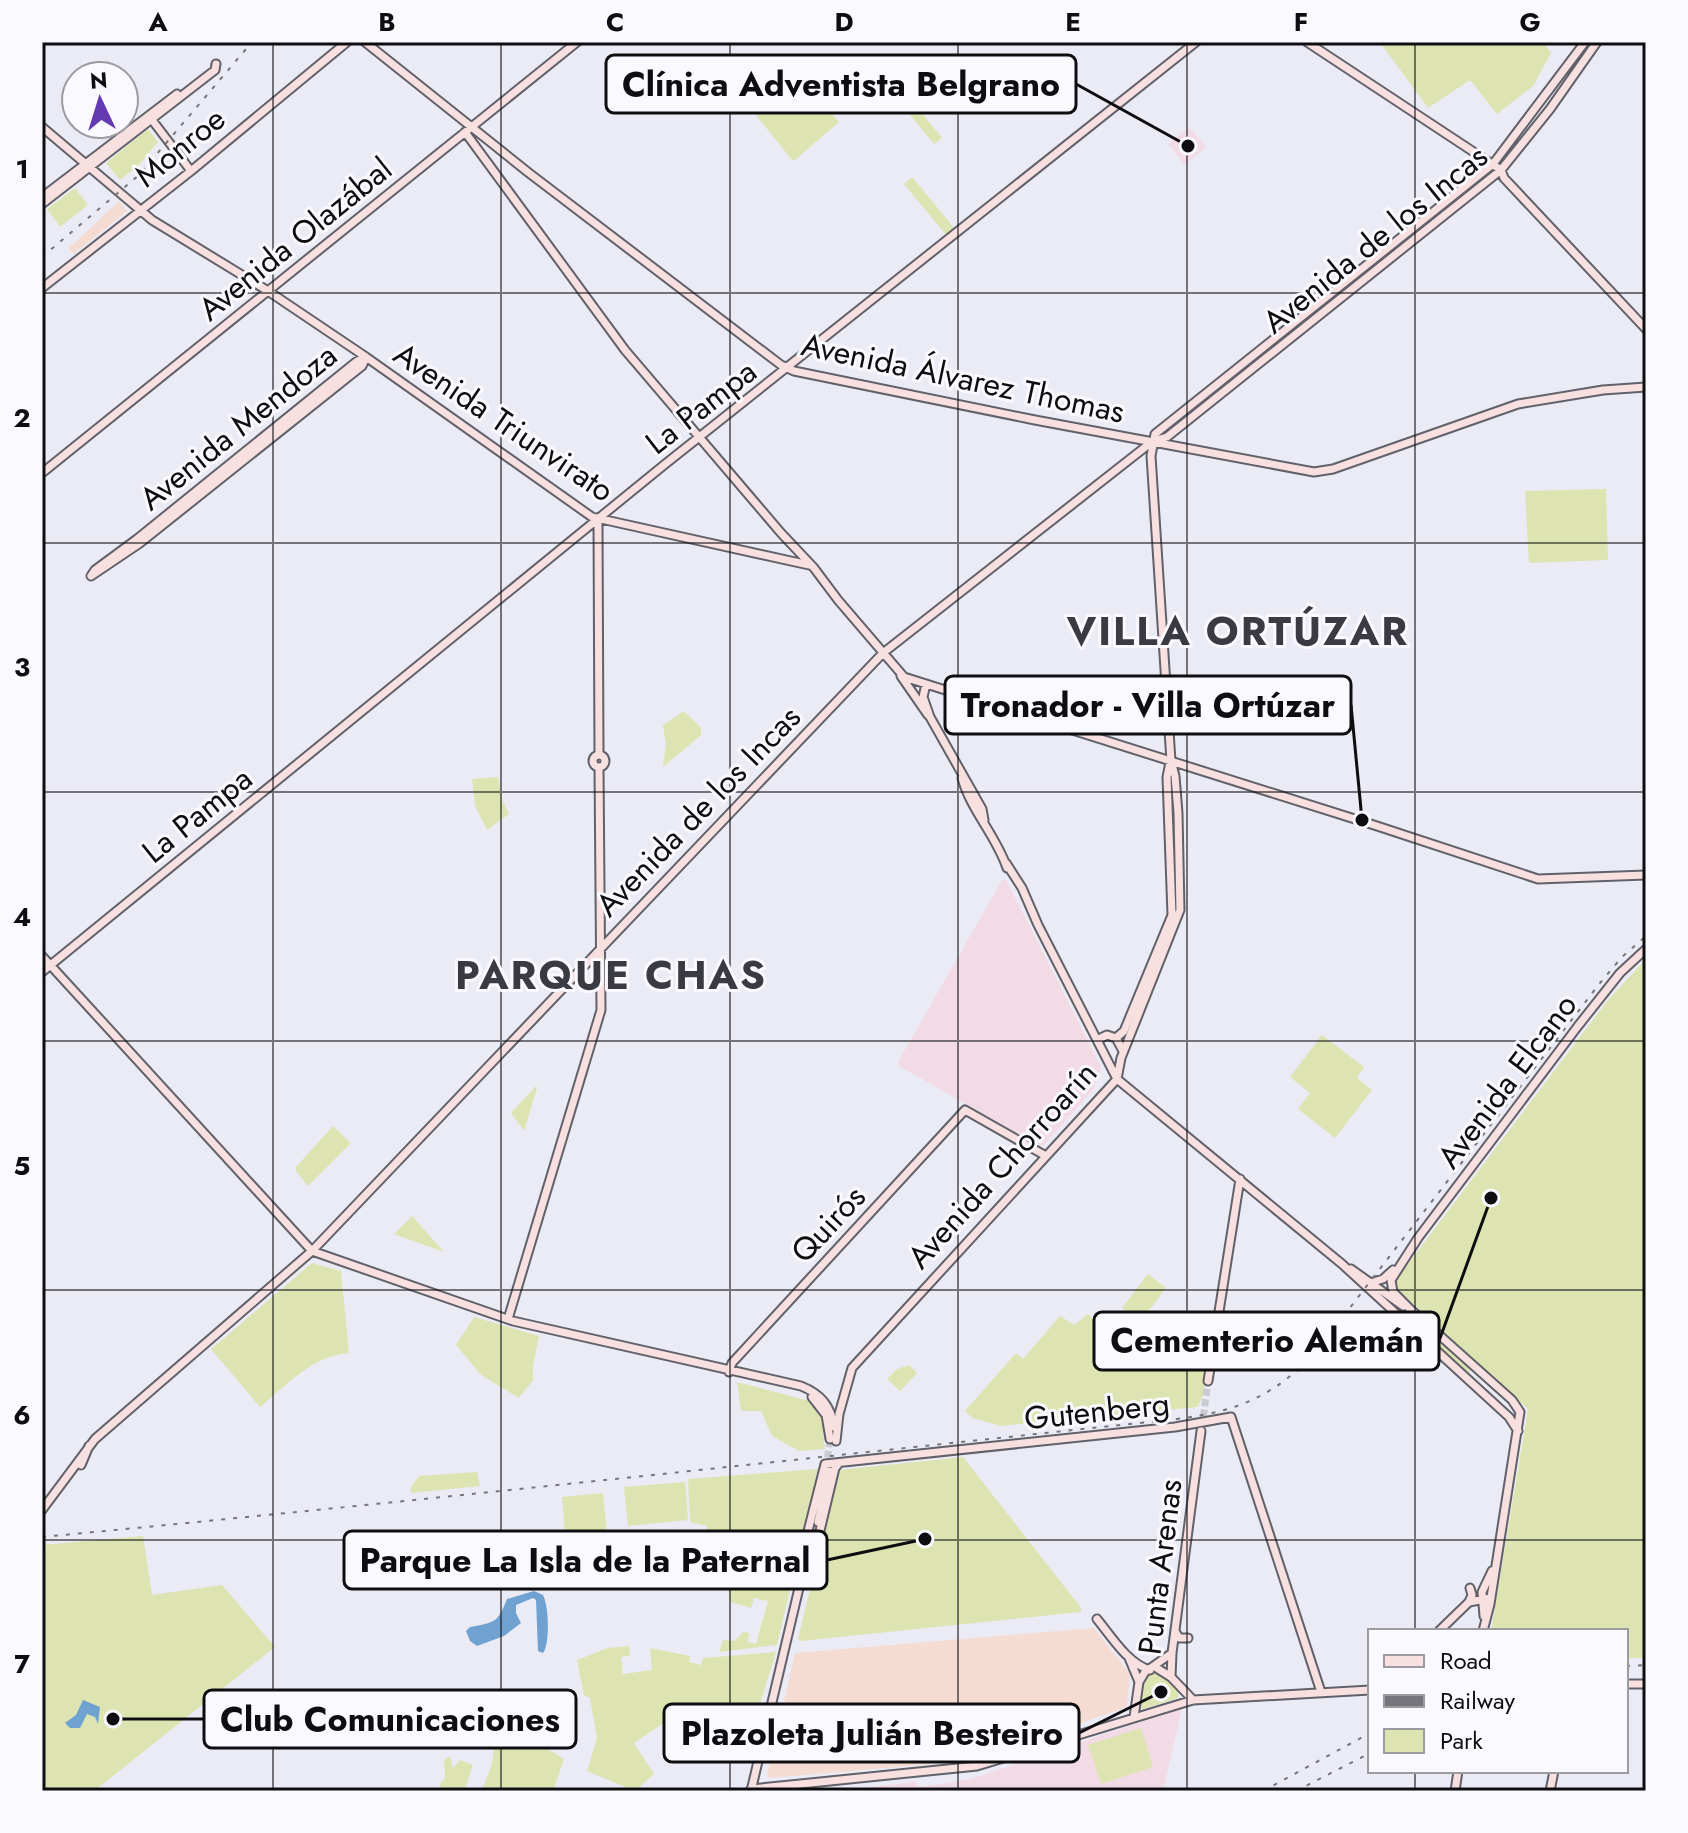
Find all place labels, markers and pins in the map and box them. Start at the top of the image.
callout: Clínica Adventista Belgrano [606,55,1076,113]
callout: Tronador - Villa Ortúzar [945,676,1351,734]
callout: Cementerio Alemán [1094,1312,1439,1370]
callout: Parque La Isla de la Paternal [344,1531,827,1589]
callout: Club Comunicaciones [204,1690,576,1748]
callout: Plazoleta Julián Besteiro [664,1704,1079,1762]

